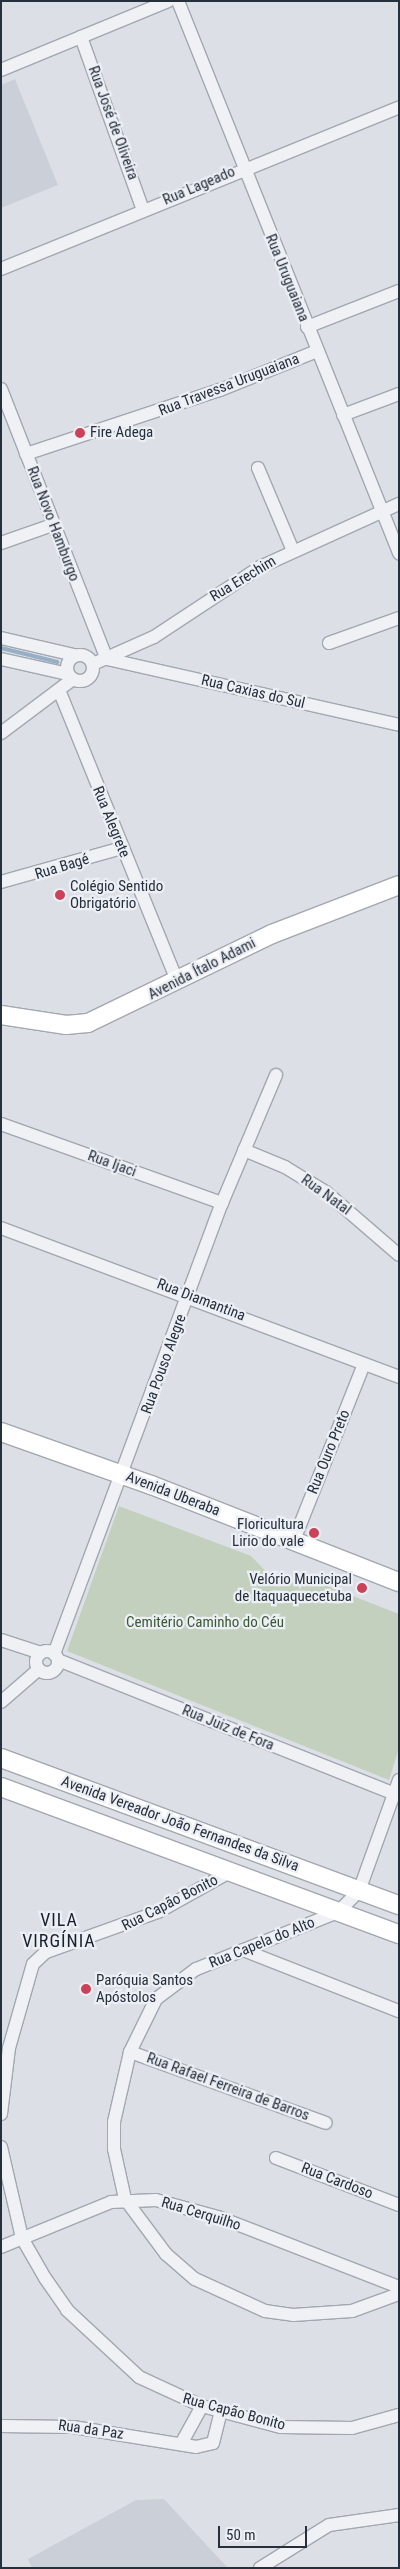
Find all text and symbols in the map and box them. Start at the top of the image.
street label: Rua José de Oliveira [84,64,142,182]
street label: Rua Lageado [160,163,238,209]
street label: Rua Uruguaiana [261,232,313,324]
street label: Rua Travessa Uruguaiana [156,350,302,420]
place label: Fire Adega [90,424,153,442]
marker: Fire Adega [74,427,86,439]
street label: Rua Novo Hamburgo [23,464,83,584]
street label: Rua Erechim [207,552,279,606]
street label: Rua Caxias do Sul [199,671,307,713]
street label: Rua Alegrete [89,784,133,860]
street label: Rua Bagé [33,850,91,884]
place label: Colégio Sentido Obrigatório [70,877,163,912]
marker: Colégio Sentido Obrigatório [54,889,66,901]
street label: Avenida Ítalo Adami [145,934,259,1004]
street label: Rua Ijaci [85,1147,139,1181]
street label: Rua Natal [297,1171,355,1219]
street label: Rua Diamantina [154,1275,248,1325]
street label: Rua Pouso Alegre [138,1312,190,1416]
street label: Rua Ouro Preto [304,1407,354,1497]
street label: Avenida Uberaba [123,1468,223,1520]
place label: Floricultura Lirio do vale [232,1515,304,1550]
marker: Floricultura Lirio do vale [308,1527,320,1539]
place label: Velório Municipal de Itaquaquecetuba [235,1570,352,1605]
marker: Velório Municipal de Itaquaquecetuba [356,1582,368,1594]
park label: Cemitério Caminho do Céu [126,1614,284,1632]
street label: Rua Juiz de Fora [179,1701,277,1755]
street label: Avenida Vereador João Fernandes da Silva [59,1773,301,1875]
street label: Rua Capão Bonito [119,1871,221,1935]
district label: VILA VIRGÍNIA [21,1910,97,1952]
street label: Rua Capela do Alto [207,1914,317,1972]
place label: Paróquia Santos Apóstolos [96,1971,193,2006]
marker: Paróquia Santos Apóstolos [80,1983,92,1995]
street label: Rua Rafael Ferreira de Barros [144,2049,312,2125]
street label: Rua Cardoso [299,2159,375,2203]
street label: Rua Cerquilho [159,2193,243,2235]
street label: Rua Capão Bonito [181,2390,287,2434]
street label: Rua da Paz [57,2417,125,2443]
scale bar [220,2516,309,2548]
text: 50 m [226,2526,256,2544]

